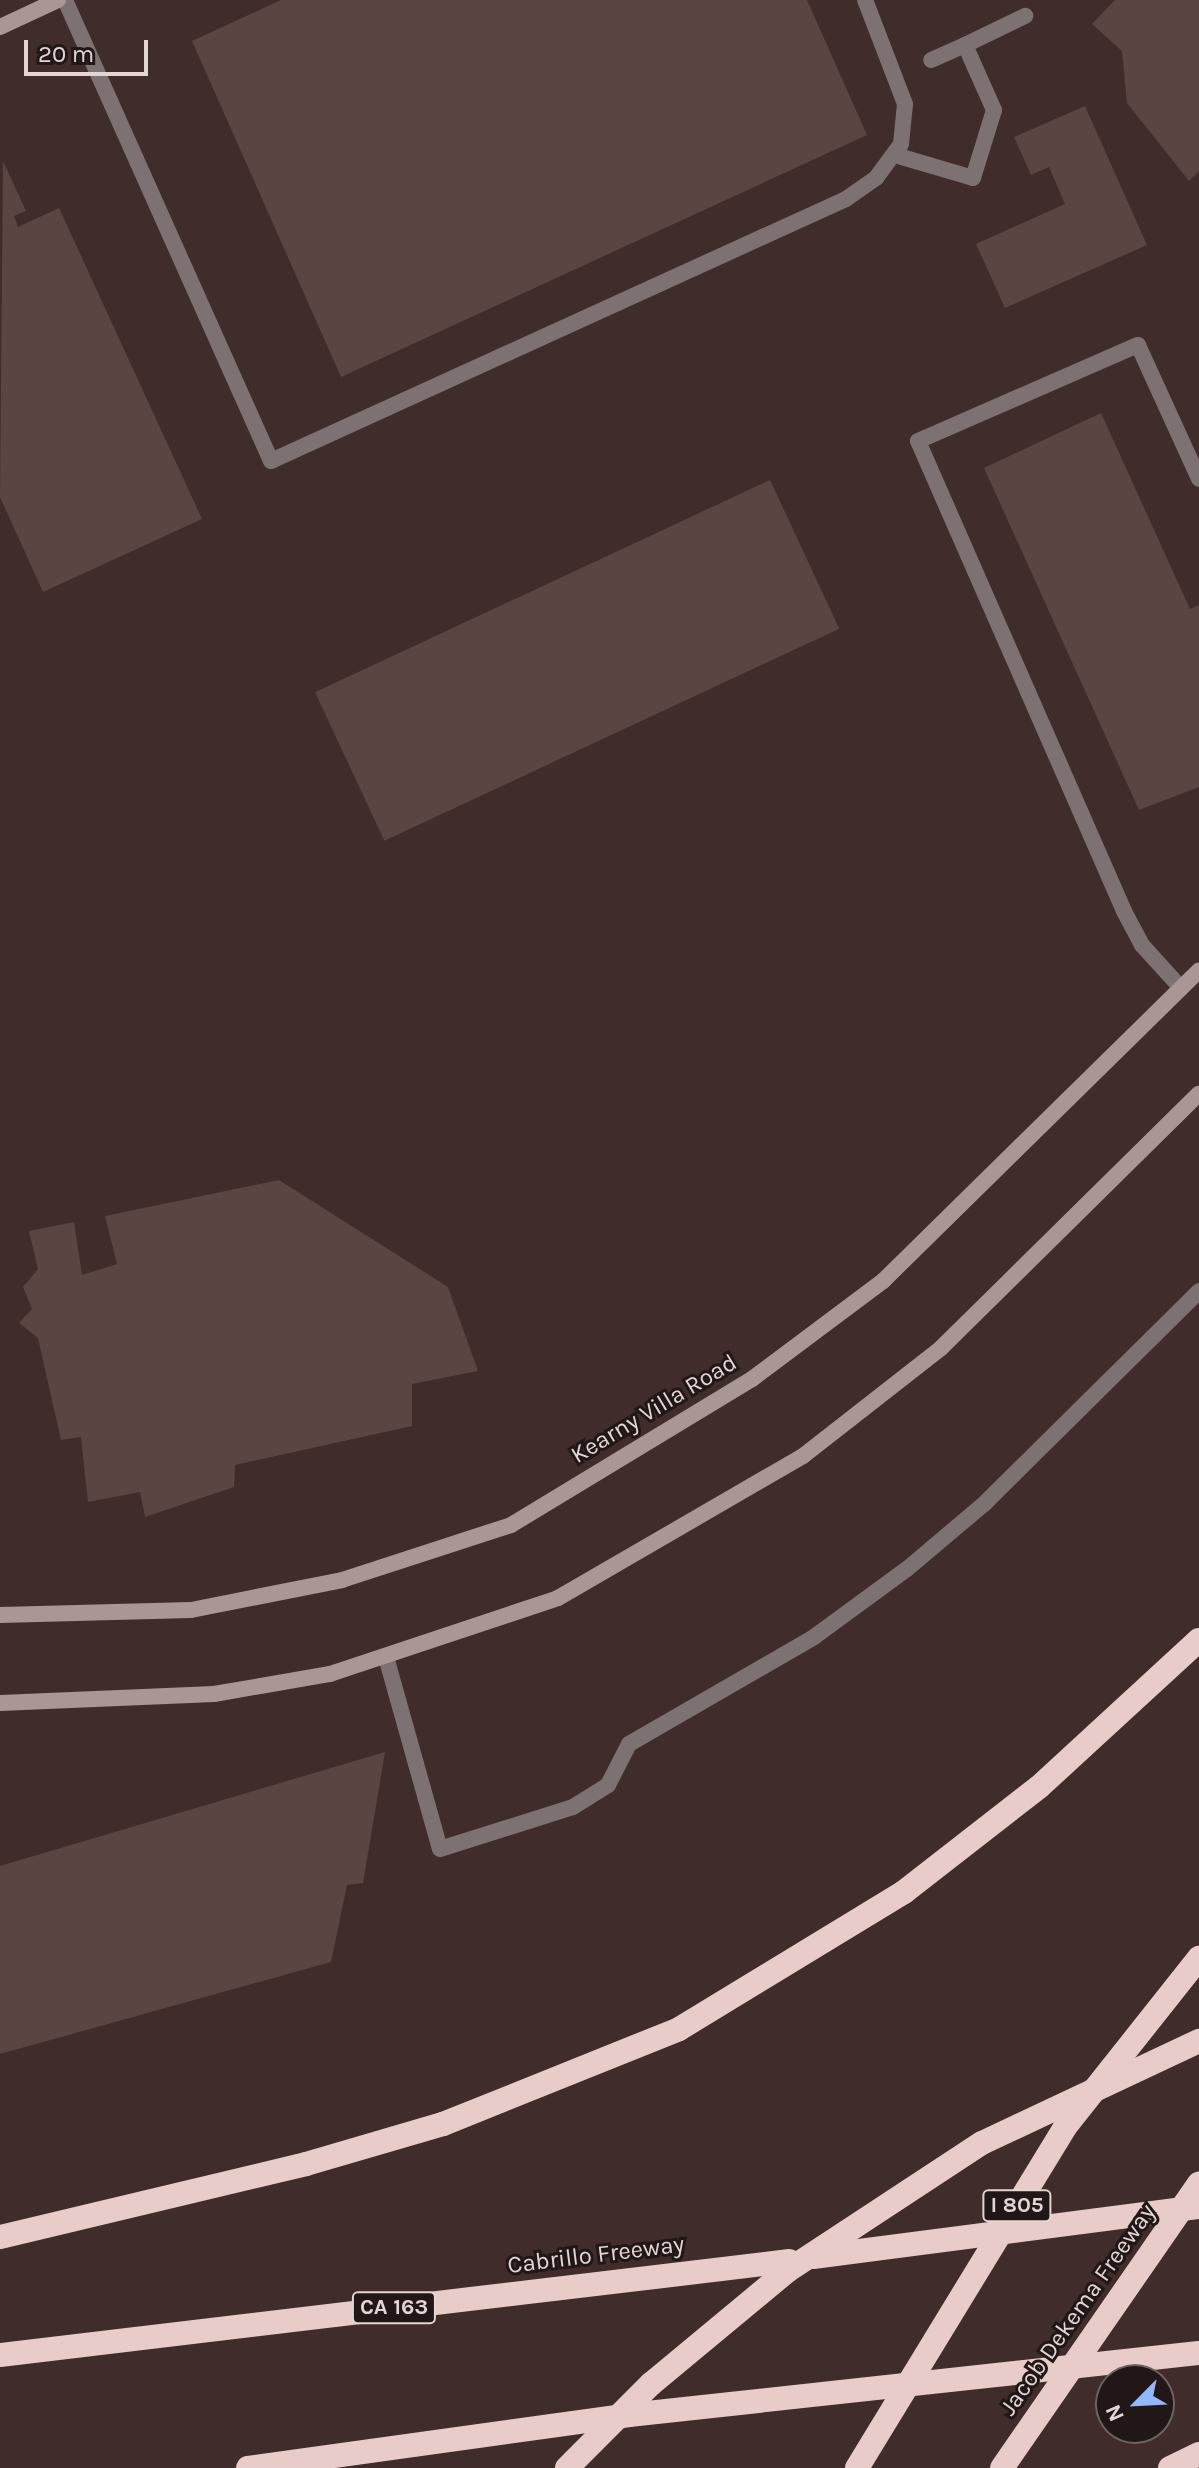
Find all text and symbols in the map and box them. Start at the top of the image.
scale bar [28,24,152,74]
text: 20 m [38,40,94,68]
street label: Kearny Villa Road [566,1348,742,1470]
road number: I 805 [981,2188,1053,2224]
street label: Jacob Dekema Freeway [994,2199,1162,2421]
street label: Cabrillo Freeway [506,2230,686,2280]
road number: CA 163 [350,2290,438,2326]
north arrow [1095,2364,1175,2444]
text: N [1100,2400,1130,2425]

